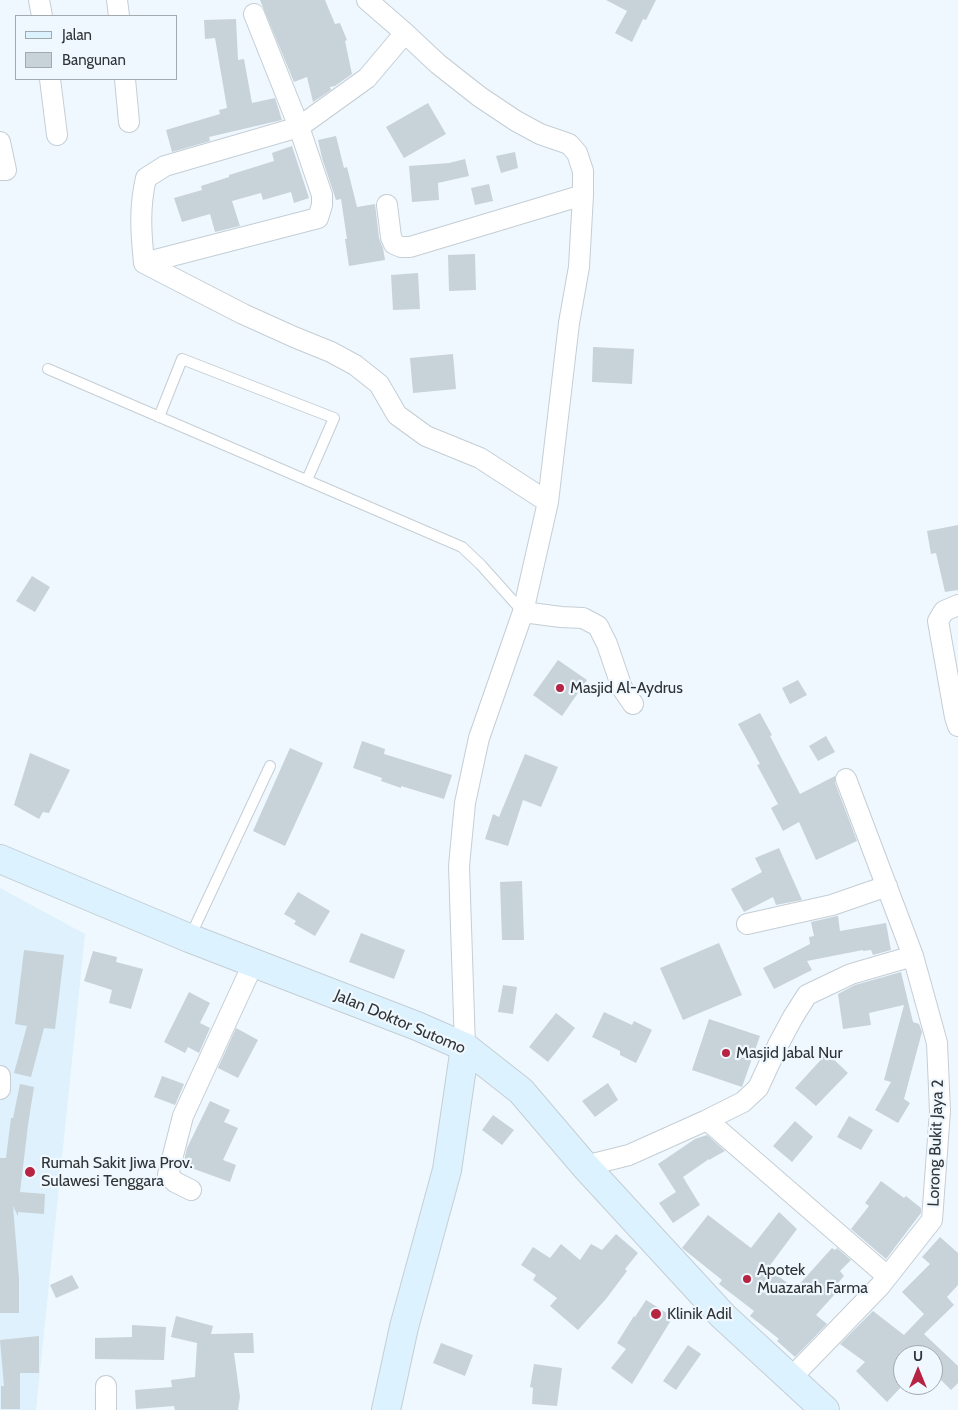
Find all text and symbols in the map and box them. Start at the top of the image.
legend [15,15,178,80]
text: Jalan [62,26,92,44]
text: Bangunan [62,51,126,69]
place label: Masjid Al-Aydrus [570,678,683,698]
marker: Masjid Al-Aydrus [554,682,566,694]
street label: Jalan Doktor Sutomo [332,986,468,1058]
place label: Masjid Jabal Nur [736,1043,843,1063]
marker: Masjid Jabal Nur [720,1047,732,1059]
street label: Lorong Bukit Jaya 2 [924,1079,948,1207]
place label: Rumah Sakit Jiwa Prov. Sulawesi Tenggara [41,1153,193,1191]
marker: Rumah Sakit Jiwa Prov. Sulawesi Tenggara [23,1165,37,1179]
place label: Apotek Muazarah Farma [757,1260,868,1298]
marker: Apotek Muazarah Farma [741,1273,753,1285]
place label: Klinik Adil [667,1304,732,1324]
marker: Klinik Adil [649,1307,663,1321]
north arrow [893,1345,943,1395]
text: U [913,1347,923,1365]

